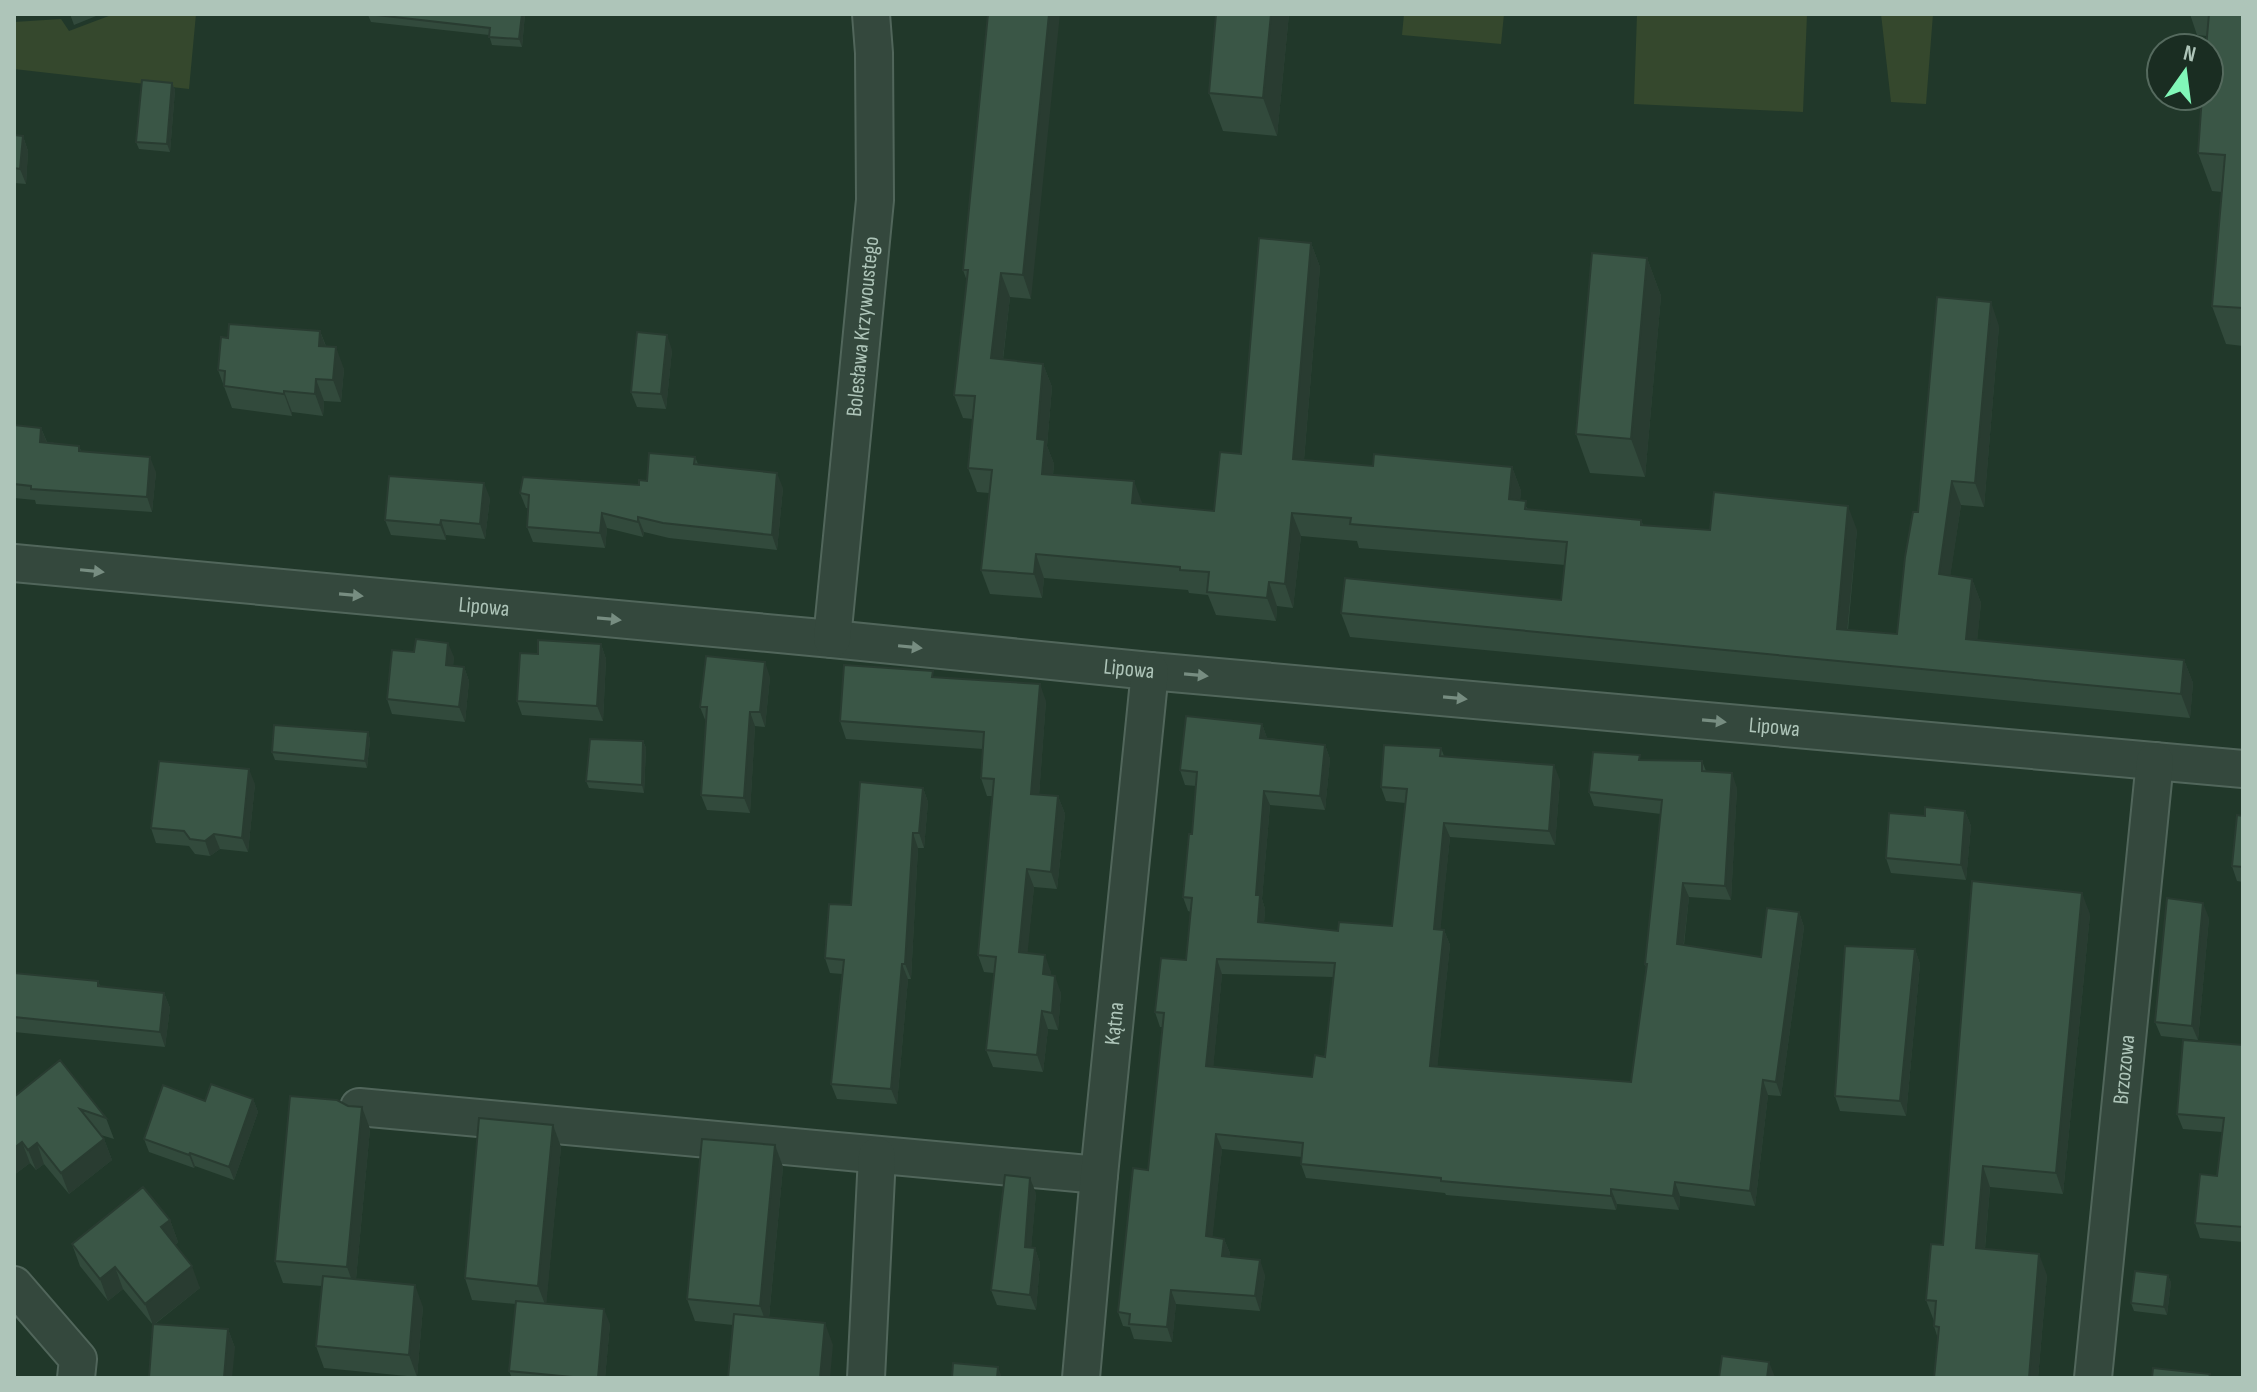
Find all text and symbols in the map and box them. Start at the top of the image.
north arrow [2145,32,2225,112]
text: N [2181,40,2198,69]
street label: Bolesława Krzywoustego [840,235,885,418]
one-way arrow [80,564,105,577]
one-way arrow [338,588,363,601]
street label: Lipowa [457,591,511,622]
one-way arrow [597,612,622,625]
one-way arrow [898,640,923,653]
street label: Lipowa [1102,653,1156,685]
one-way arrow [1184,669,1209,682]
one-way arrow [1443,692,1468,705]
street label: Lipowa [1748,711,1801,743]
one-way arrow [1702,715,1727,728]
street label: Kątna [1099,1001,1130,1046]
street label: Brzozowa [2107,1033,2141,1106]

